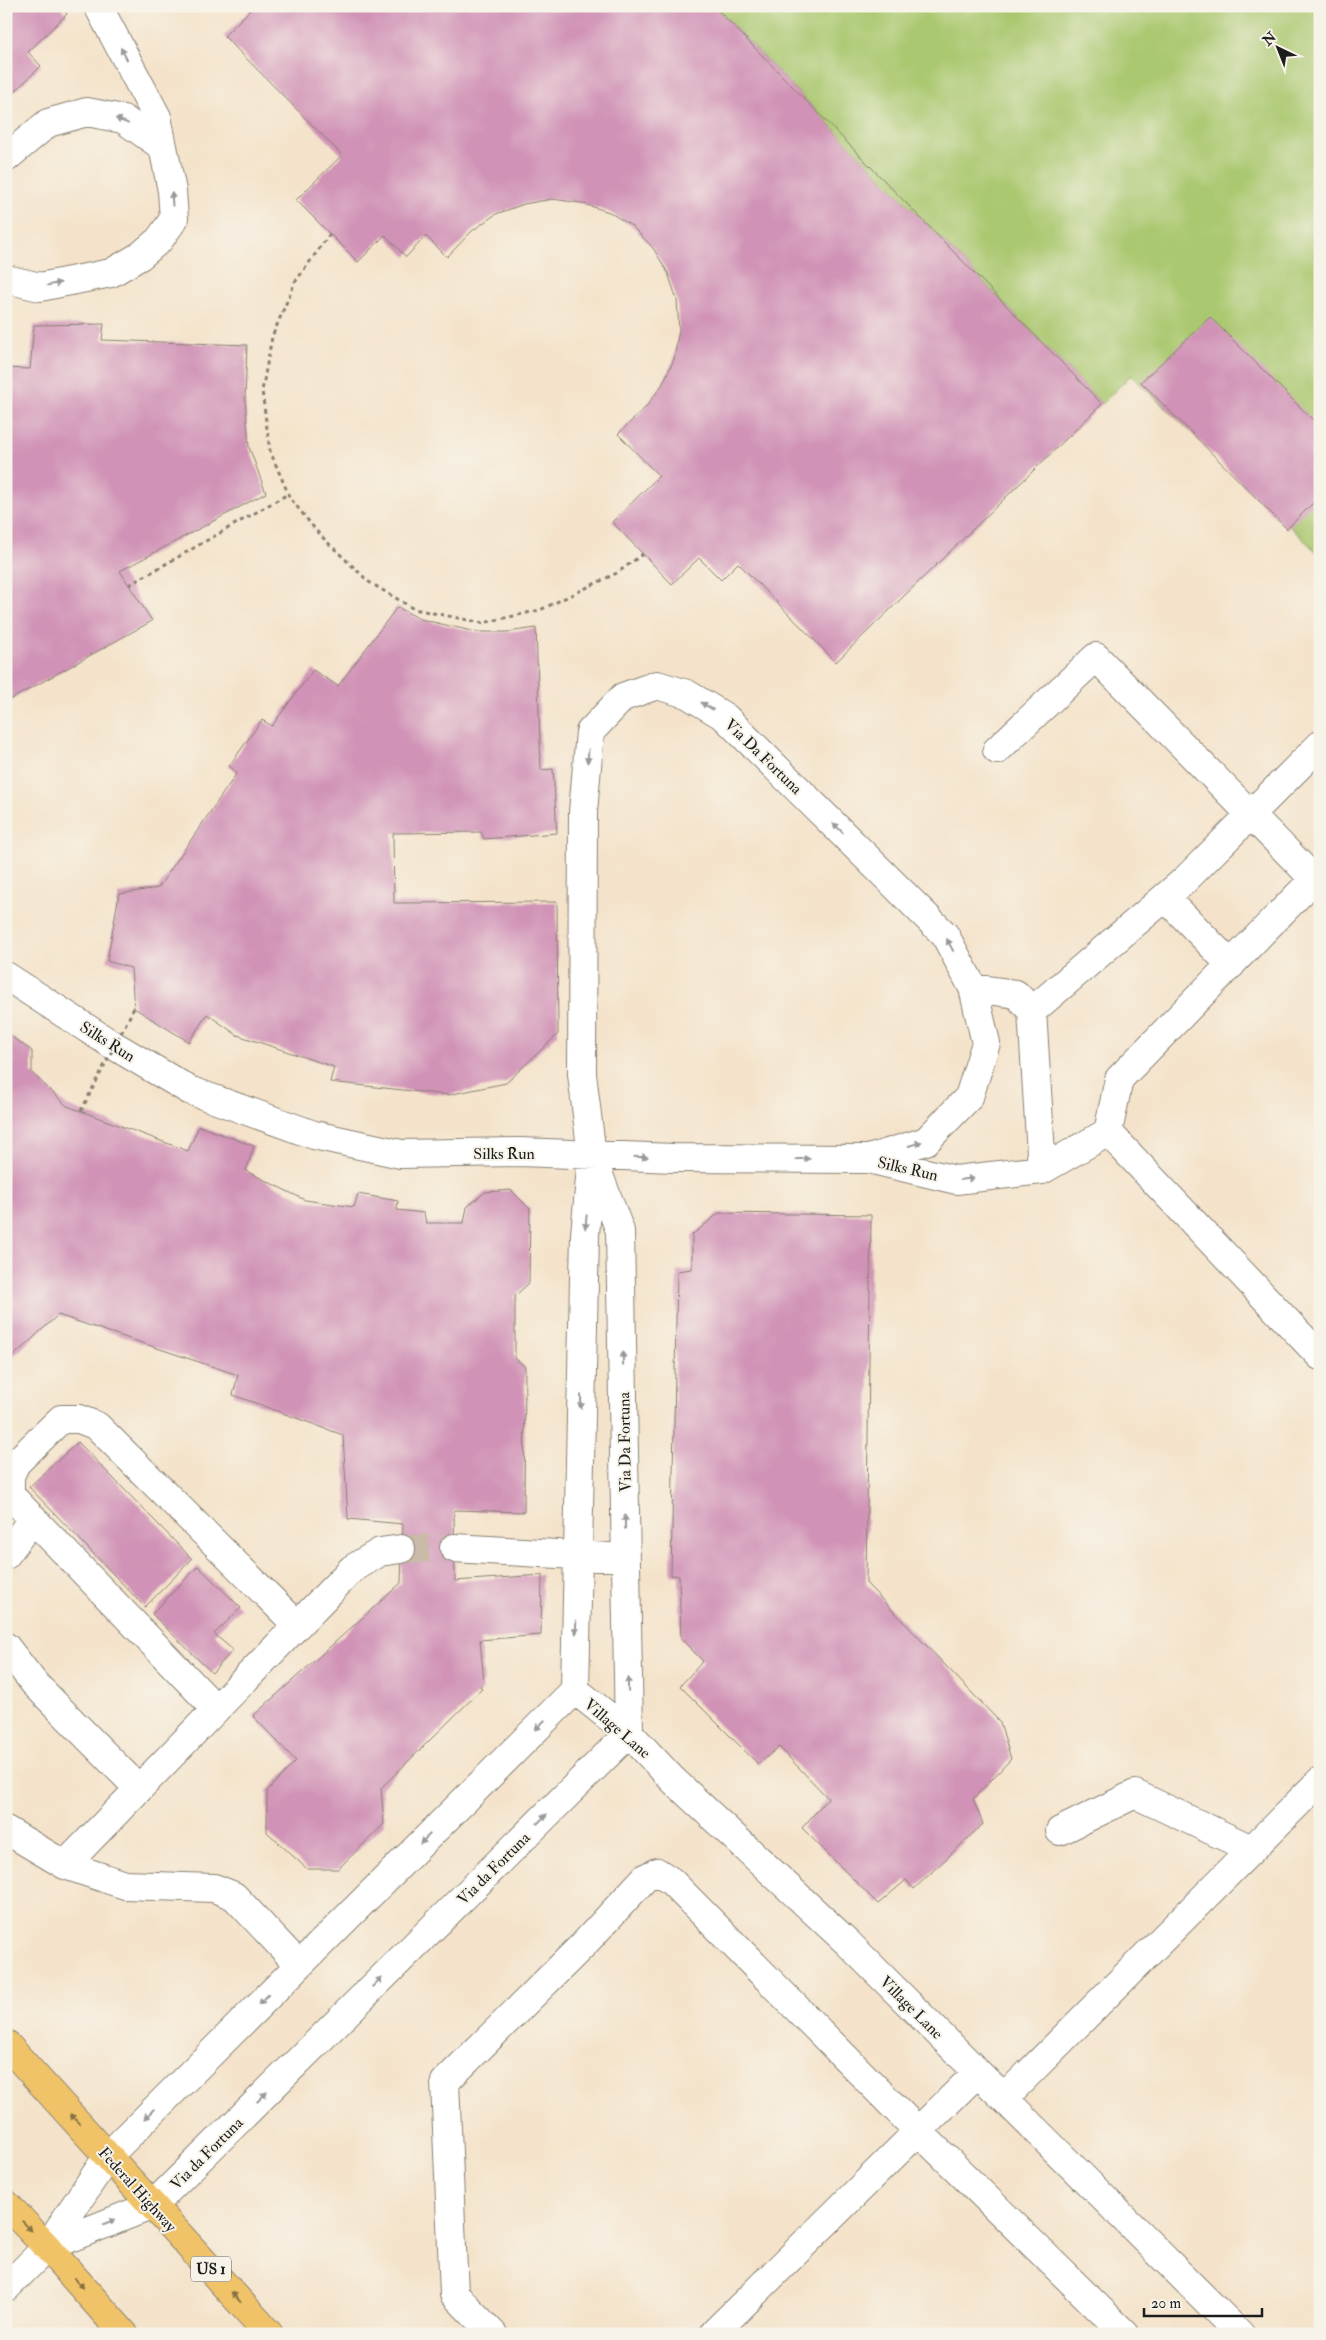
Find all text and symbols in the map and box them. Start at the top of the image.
north arrow [1254,22,1304,72]
text: N [1258,28,1280,50]
one-way arrow [120,47,128,61]
one-way arrow [115,116,129,124]
one-way arrow [168,191,176,207]
one-way arrow [46,280,62,288]
one-way arrow [700,701,713,710]
street label: Via Da Fortuna [720,715,807,799]
one-way arrow [584,748,592,764]
one-way arrow [832,822,844,834]
one-way arrow [946,938,954,952]
street label: Silks Run [76,1017,139,1067]
one-way arrow [907,1140,922,1148]
street label: Silks Run [473,1144,535,1164]
street label: Silks Run [876,1152,940,1186]
one-way arrow [633,1153,649,1161]
one-way arrow [795,1155,811,1163]
one-way arrow [959,1175,975,1183]
one-way arrow [582,1214,590,1230]
one-way arrow [618,1351,626,1367]
street label: Via Da Fortuna [614,1391,636,1492]
one-way arrow [577,1394,585,1410]
one-way arrow [621,1513,629,1529]
one-way arrow [572,1619,580,1635]
one-way arrow [623,1676,631,1692]
street label: Village Lane [580,1695,655,1763]
one-way arrow [534,1719,546,1731]
one-way arrow [536,1813,548,1825]
street label: Via da Fortuna [453,1828,535,1909]
one-way arrow [419,1833,431,1845]
street label: Village Lane [875,1972,947,2044]
one-way arrow [371,1977,383,1989]
one-way arrow [258,1993,270,2005]
one-way arrow [256,2091,268,2103]
one-way arrow [143,2107,155,2119]
street label: Via da Fortuna [166,2113,248,2194]
one-way arrow [69,2114,81,2126]
street label: Federal Highway [94,2143,181,2237]
one-way arrow [102,2218,116,2226]
one-way arrow [21,2219,33,2231]
road number: US 1 [191,2256,231,2282]
one-way arrow [73,2277,85,2289]
scale bar [1144,2285,1261,2317]
one-way arrow [231,2291,242,2304]
text: 20 m [1151,2294,1181,2313]

